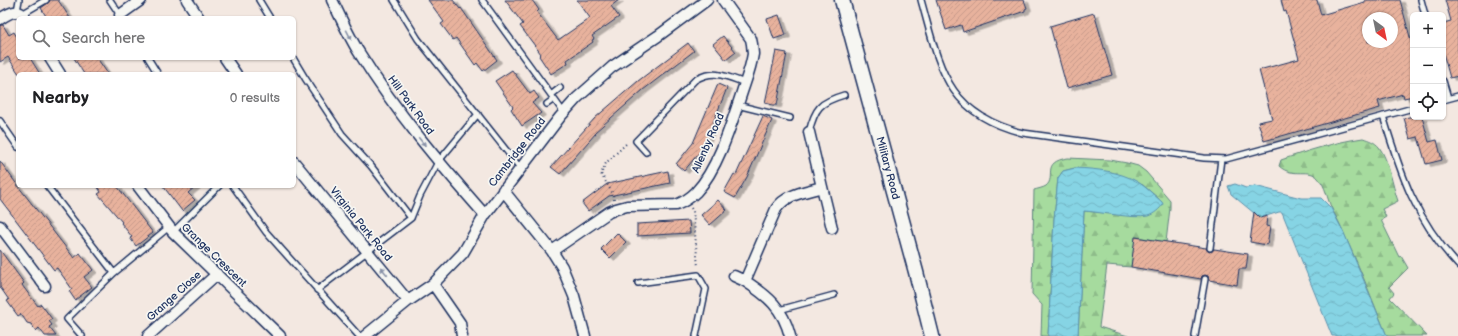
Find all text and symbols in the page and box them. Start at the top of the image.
north arrow [1362,12,1398,48]
map controls [1410,12,1446,120]
button: + [1410,12,1446,48]
search box [16,16,296,60]
icon: search [30,27,52,49]
text: Search here [62,29,145,48]
one-way arrow [346,29,353,40]
button: − [1410,48,1446,84]
street label: Hill Park Road [385,73,437,137]
button: locate [1410,84,1446,120]
text: Nearby [32,88,89,108]
text: 0 results [230,90,280,106]
street label: Allenby Road [689,111,727,175]
street label: Cambridge Road [486,115,548,189]
street label: Military Road [873,135,903,201]
one-way arrow [418,136,427,147]
street label: Virginia Park Road [327,184,395,264]
street label: Grange Crescent [179,221,250,290]
one-way arrow [379,266,388,277]
street label: Grange Close [144,268,204,324]

